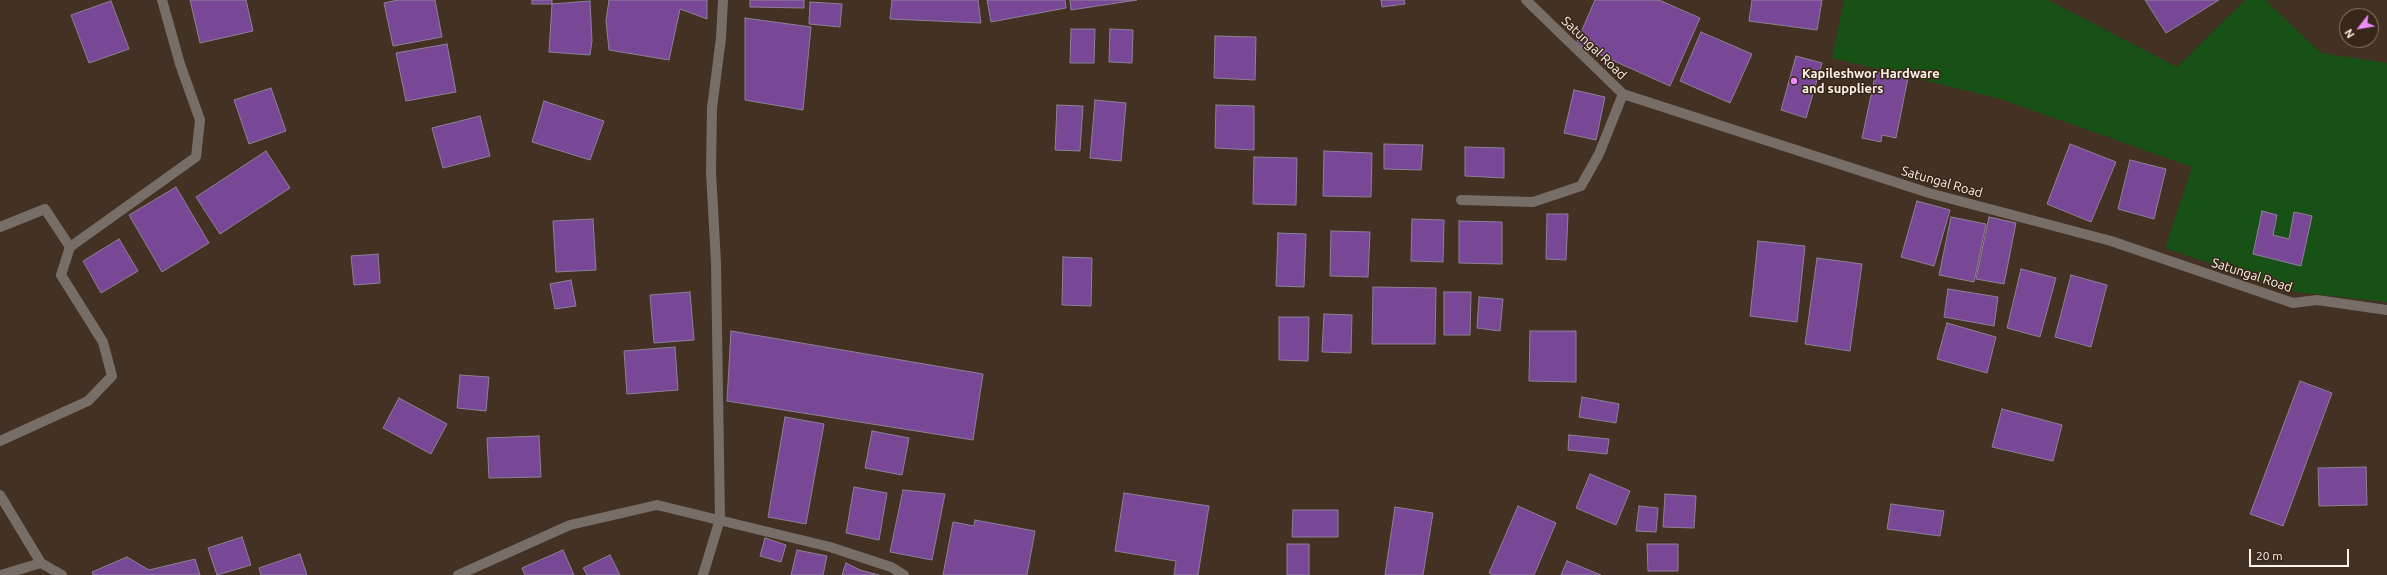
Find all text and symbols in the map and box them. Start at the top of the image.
north arrow [2339,8,2379,48]
street label: Satungal Road [1558,13,1630,83]
text: N [2342,27,2357,40]
place label: Kapileshwor Hardware and suppliers [1802,66,1940,97]
marker: Kapileshwor Hardware and suppliers [1789,76,1799,86]
street label: Satungal Road [1899,163,1985,201]
street label: Satungal Road [2210,255,2294,295]
scale bar [2251,541,2351,567]
text: 20 m [2256,549,2283,562]

